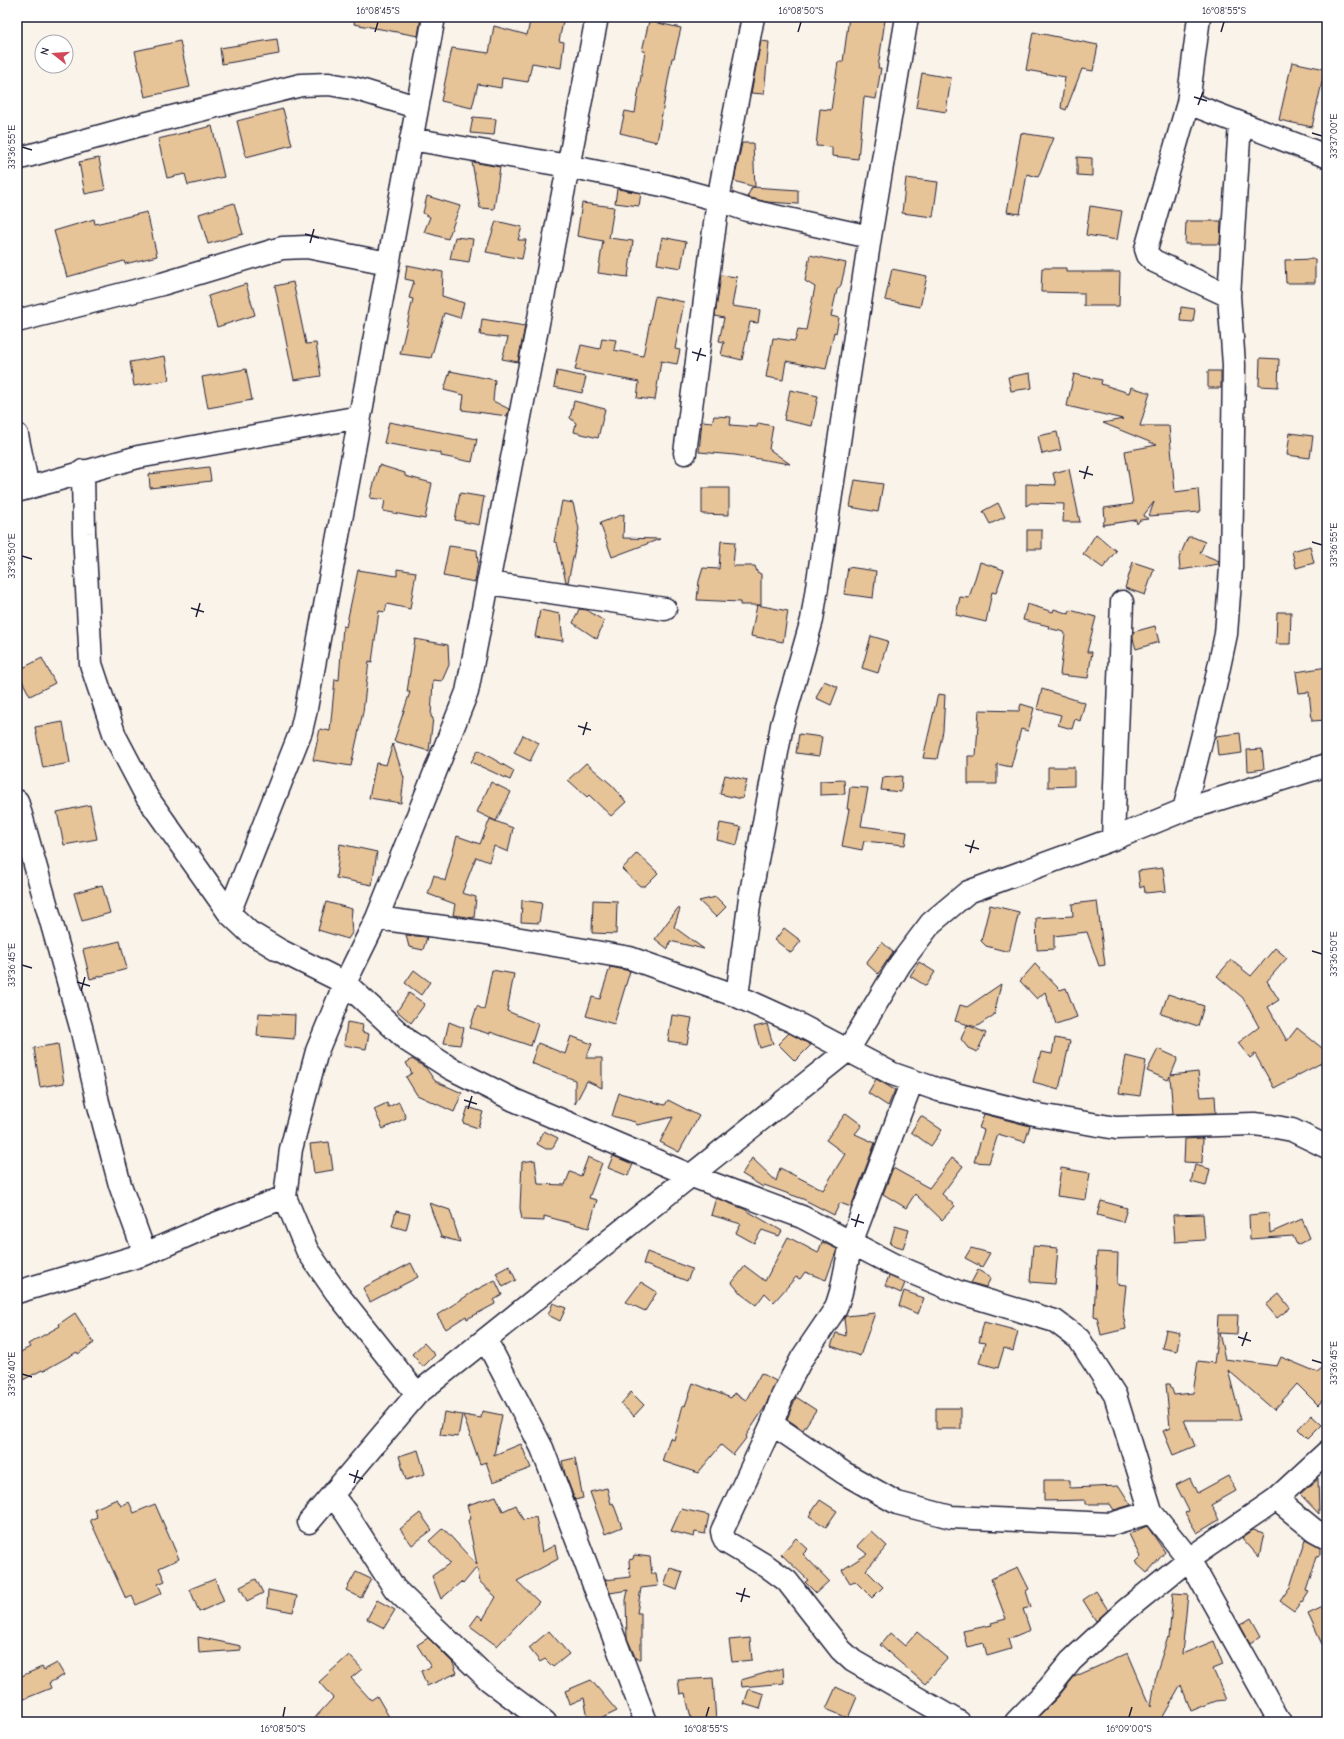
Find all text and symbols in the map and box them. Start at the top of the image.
text: 16°08'45"S [356,5,400,17]
text: 16°08'50"S [779,5,824,17]
text: 16°08'55"S [1202,5,1247,17]
north arrow [34,34,74,74]
text: N [38,46,52,57]
text: 33°37'00"E [1328,113,1340,159]
text: 33°36'55"E [6,125,18,169]
text: 33°36'55"E [1328,523,1340,567]
text: 33°36'50"E [6,533,18,579]
text: 33°36'50"E [1328,931,1340,977]
text: 33°36'45"E [6,943,18,987]
text: 33°36'45"E [1328,1341,1340,1385]
text: 33°36'40"E [6,1352,18,1396]
text: 16°08'50"S [261,1723,306,1735]
text: 16°08'55"S [684,1723,729,1735]
text: 16°09'00"S [1106,1723,1152,1735]

